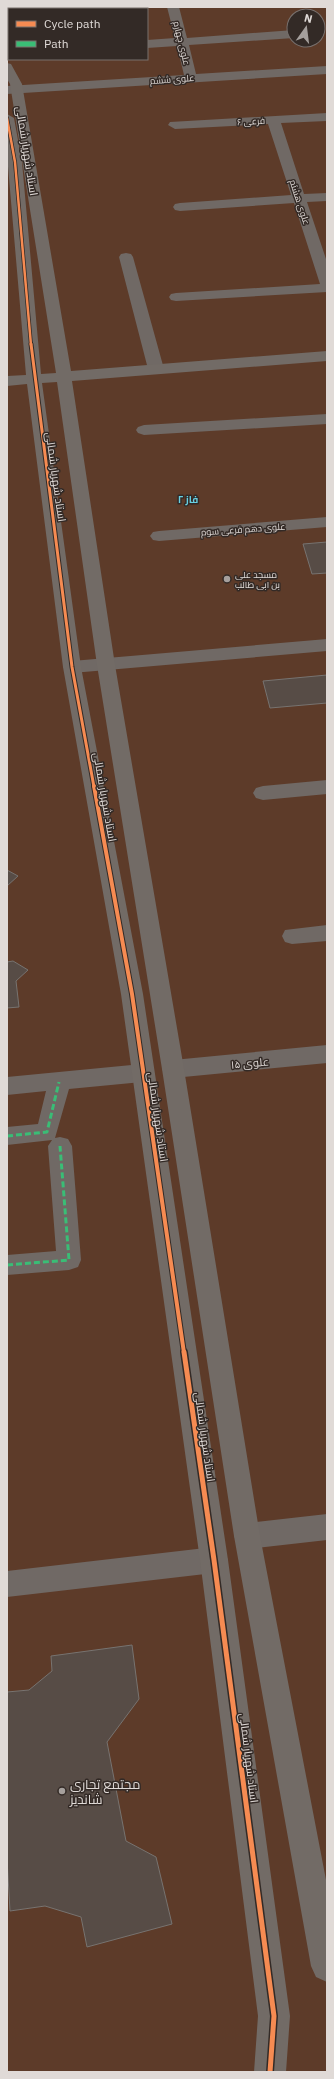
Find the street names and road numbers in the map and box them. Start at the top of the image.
street label: علوی چهارم [170,20,193,66]
street label: علوی ششم [149,72,195,87]
street label: استاد شهریار شمالی [13,105,41,197]
street label: فرعی ۶ [237,115,265,127]
street label: علوی هشتم [287,178,312,226]
street label: استاد شهریار شمالی [43,431,69,523]
street label: علوی دهم فرعی سوم [200,521,286,538]
street label: استاد شهریار شمالی [90,751,120,843]
street label: علوی ۱۵ [230,1054,270,1072]
street label: استاد شهریار شمالی [145,1071,171,1163]
street label: استاد شهریار شمالی [192,1391,218,1483]
street label: استاد شهریار شمالی [237,1712,261,1804]

